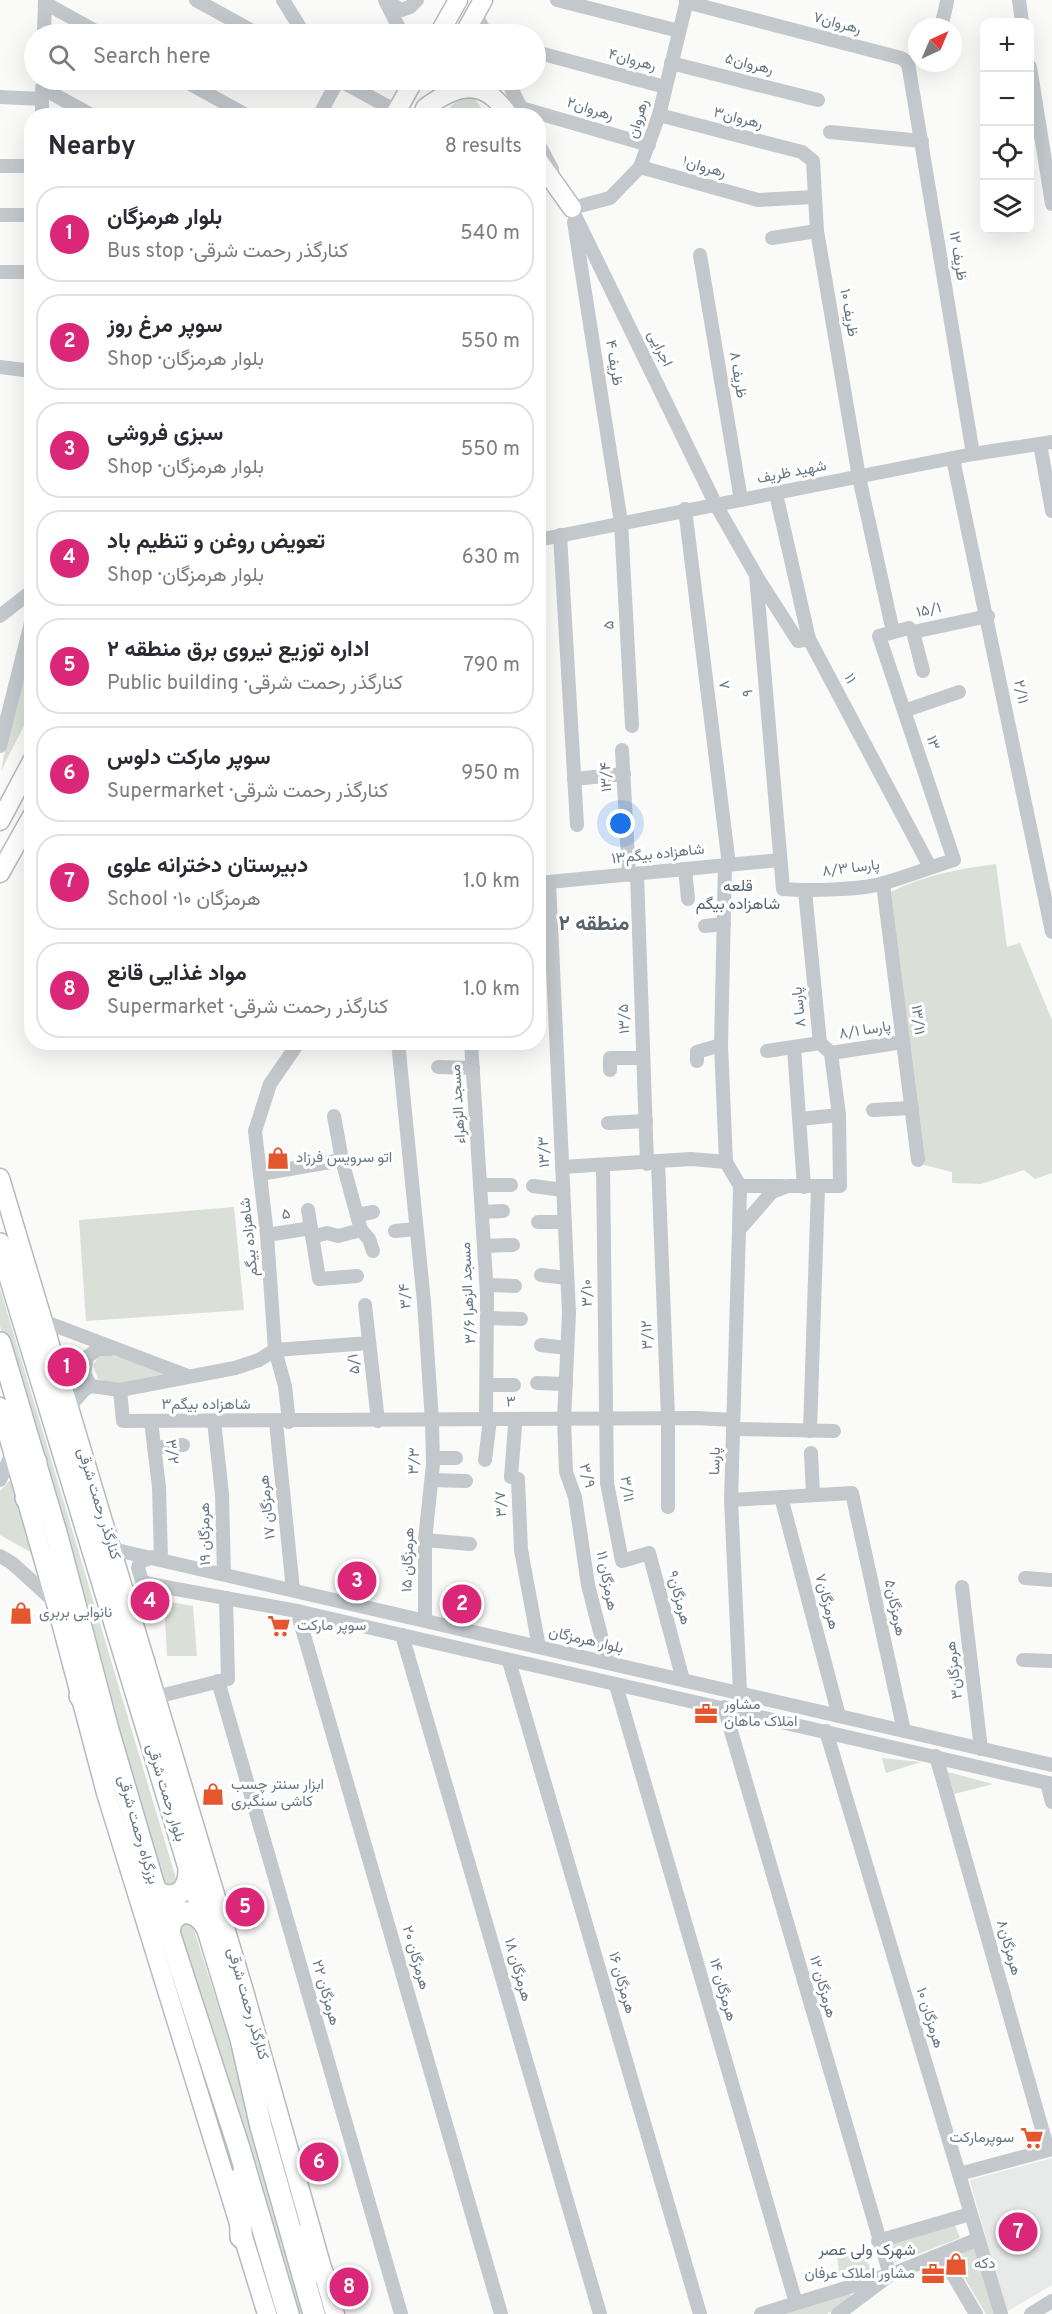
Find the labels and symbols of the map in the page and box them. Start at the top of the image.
street label: رهروان۷ [811,8,863,40]
north arrow [908,18,962,72]
street label: رهروان۴ [606,46,658,76]
street label: رهروان۵ [723,50,775,80]
street label: رهروان۲ [564,94,616,126]
street label: رهروان [624,97,654,141]
street label: رهروان۳ [711,104,765,134]
street label: رهروان۱ [680,153,728,183]
street label: ظریف ۱۲ [944,230,970,282]
street label: ظریف ۱۰ [834,288,862,339]
street label: اجرایی [642,328,676,370]
street label: ظریف ۴ [600,339,626,388]
street label: ظریف ۸ [724,351,750,400]
street label: شهید ظریف [756,457,829,489]
street label: ۱۵/۱ [915,599,943,623]
street label: ۵ [600,620,620,630]
street label: ۱۱ [839,671,859,687]
street label: ۲/۱۱ [1008,678,1032,706]
street label: ۷ [713,679,733,691]
street label: ۹ [739,689,759,697]
street label: ۱۳ [921,733,943,753]
street label: ۱۳/۴ [597,761,617,793]
your location [606,809,635,838]
street label: شاهزاده بیگم۱۳ [611,841,706,869]
street label: ۸/۳ پارسا [821,856,881,882]
district label: قلعه شاهزاده بیگم [696,877,780,915]
district label: منطقه ۲ [559,911,629,938]
street label: ۸ پارسا [788,986,812,1028]
street label: ۱۳/۵ [615,1003,635,1035]
street label: ۱۳/۱۱ [906,1004,928,1036]
street label: ۸/۱ پارسا [838,1018,892,1044]
street label: مسجد الزهراء [447,1064,471,1144]
street label: ۱۳/۳ [535,1136,555,1168]
shop icon: اتو سرویس فرزاد [265,1145,291,1171]
place label: اتو سرویس فرزاد [296,1149,392,1168]
street label: شاهزاده بیگم [236,1196,264,1277]
street label: ۵ [280,1205,292,1225]
street label: مسجد الزهرا ۳/۶ [457,1242,481,1344]
street label: ۳/۱۰ [578,1279,598,1307]
street label: ۳/۴ [395,1282,417,1310]
street label: ۳/۱۲ [638,1320,658,1350]
pin: 1 [48,1344,86,1390]
street label: ۵/۱ [344,1353,366,1375]
street label: ۳ [506,1393,516,1413]
street label: ۳شاهزاده بیگم [161,1396,251,1415]
street label: ۳/۲ [160,1438,182,1466]
street label: کنارگذر رحمت شرقی [72,1446,124,1563]
street label: ۳/۳ [405,1447,425,1475]
street label: پارسا [706,1447,726,1475]
street label: ۳/۹ [574,1462,598,1490]
street label: هرمزگان ۱۷ [255,1474,281,1540]
street label: ۳/۱۱ [615,1475,637,1503]
street label: ۳/۷ [492,1490,512,1517]
street label: هرمزگان ۱۹ [196,1502,216,1566]
street label: هرمزگان ۱۵ [398,1527,420,1593]
street label: هرمزگان ۱۱ [591,1550,621,1612]
pin: 3 [338,1558,376,1604]
street label: هرمزگان۹ [662,1569,694,1627]
street label: هرمزگان۷ [809,1572,843,1632]
pin: 4 [130,1578,170,1624]
street label: هرمزگان۵ [879,1578,909,1638]
pin: 2 [442,1582,482,1626]
shop icon: نانوایی بربری [8,1600,34,1626]
place label: نانوایی بربری [39,1604,112,1623]
supermarket icon: سوپر مارکت [266,1613,292,1639]
place label: سوپر مارکت [297,1617,366,1636]
street label: بلوار هرمزگان [547,1623,625,1659]
street label: هرمزگان۳ [942,1640,968,1700]
place label: مشاور املاک ماهان [723,1696,798,1732]
office icon: مشاور املاک ماهان [693,1701,719,1727]
street label: بلوار رحمت شرقی [141,1742,189,1844]
street label: بزرگراه رحمت شرقی [112,1773,162,1887]
place label: ابزار سنتر چسب کاشی سنگبری [231,1776,324,1812]
shop icon: ابزار سنتر چسب کاشی سنگبری [200,1781,226,1807]
pin: 5 [226,1884,264,1930]
street label: هرمزگان۸ [991,1918,1025,1978]
street label: هرمزگان ۲۰ [397,1924,433,1992]
street label: هرمزگان ۱۸ [499,1936,535,2004]
street label: کنارگذر رحمت شرقی [222,1946,272,2063]
street label: هرمزگان ۱۶ [603,1950,639,2016]
street label: هرمزگان ۱۲ [804,1954,840,2020]
street label: هرمزگان ۱۴ [704,1956,740,2024]
street label: هرمزگان ۲۲ [307,1958,343,2028]
street label: هرمزگان ۱۰ [911,1985,947,2051]
supermarket icon: سوپرمارکت [1019,2125,1045,2151]
place label: سوپرمارکت [949,2129,1014,2148]
pin: 6 [300,2140,338,2184]
pin: 7 [998,2210,1038,2254]
district label: شهرک ولی عصر [817,2241,916,2261]
shop icon: دکه [943,2251,969,2277]
place label: دکه [974,2255,995,2274]
office icon: مشاور املاک عرفان [920,2261,946,2287]
pin: 8 [330,2264,368,2310]
place label: مشاور املاک عرفان [804,2265,915,2284]

